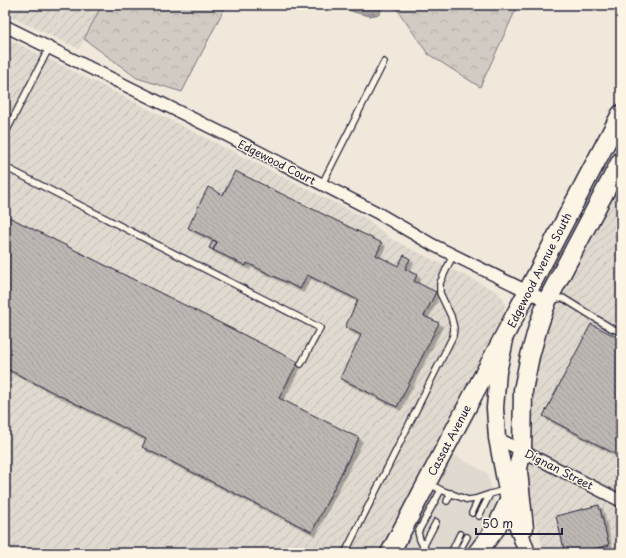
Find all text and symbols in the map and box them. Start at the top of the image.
street label: Edgewood Court [235,135,319,189]
street label: Edgewood Avenue South [503,210,575,330]
street label: Cassat Avenue [423,401,475,479]
street label: Dignan Street [522,444,597,494]
scale bar [476,510,562,536]
text: 50 m [482,514,513,532]

